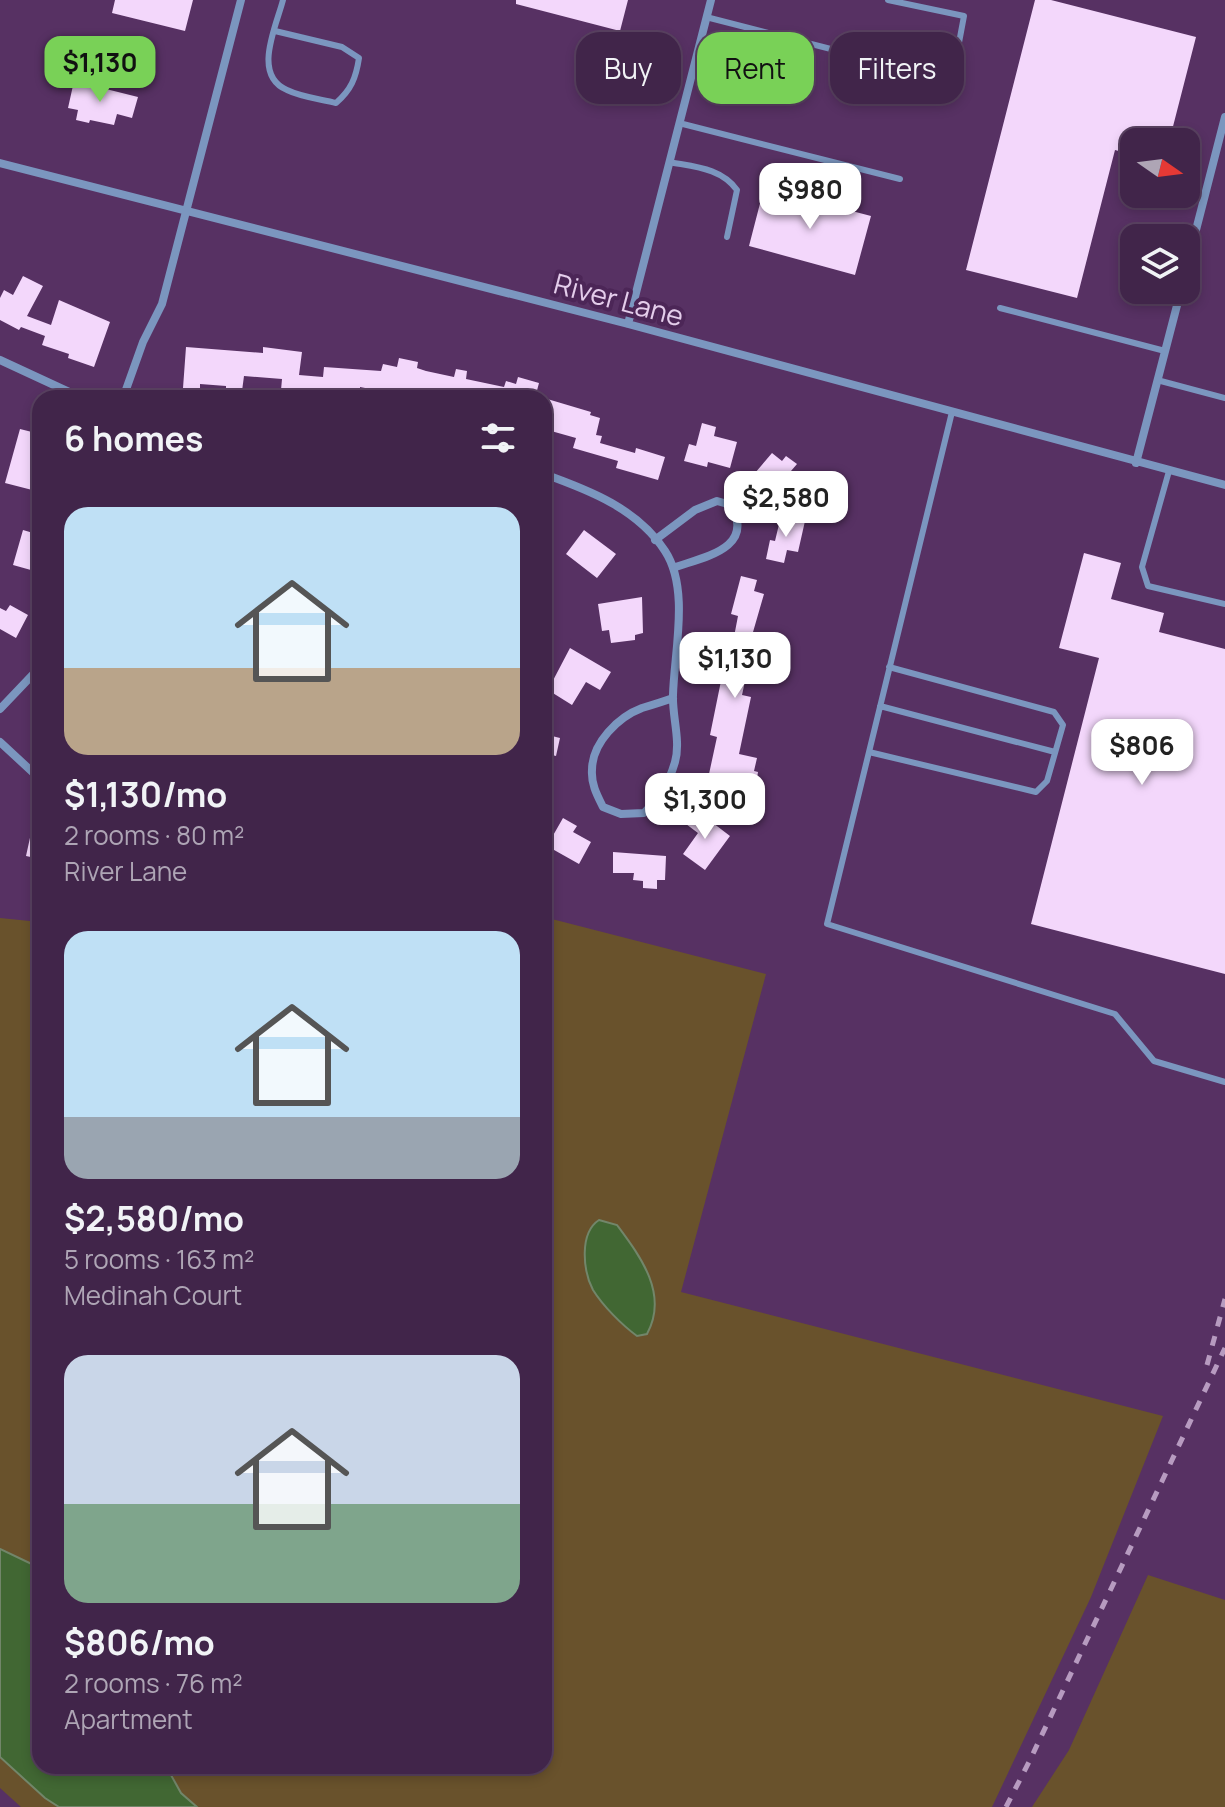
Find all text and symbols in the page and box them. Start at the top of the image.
chip: Buy [576,32,681,104]
chip: Rent [697,32,814,104]
chip: Filters [830,32,964,104]
pin: $1,130 [35,36,165,104]
text: $1,130 [62,44,138,80]
north arrow [1120,128,1200,208]
map controls [1120,128,1200,304]
pin: $980 [763,163,857,231]
text: $980 [777,171,843,207]
button: layers [1120,224,1200,304]
street label: River Lane [550,263,688,335]
text: 6 homes [64,415,203,461]
icon: filters [476,416,520,460]
pin: $2,580 [721,471,851,539]
text: $2,580 [742,479,830,515]
icon: home [220,559,364,703]
pin: $1,130 [670,632,800,700]
text: $1,130 [697,640,773,676]
pin: $806 [1095,719,1189,787]
text: $806 [1109,727,1175,763]
text: $1,130/mo [64,771,227,817]
pin: $1,300 [640,773,770,841]
text: $1,300 [663,781,747,817]
text: 2 rooms · 80 m² [64,817,244,853]
text: River Lane [64,853,187,889]
icon: home [220,983,364,1127]
text: $2,580/mo [64,1195,244,1241]
text: 5 rooms · 163 m² [64,1241,254,1277]
text: Medinah Court [64,1277,242,1313]
icon: home [220,1407,364,1551]
text: $806/mo [64,1619,215,1665]
text: 2 rooms · 76 m² [64,1665,243,1701]
text: Apartment [64,1701,193,1737]

